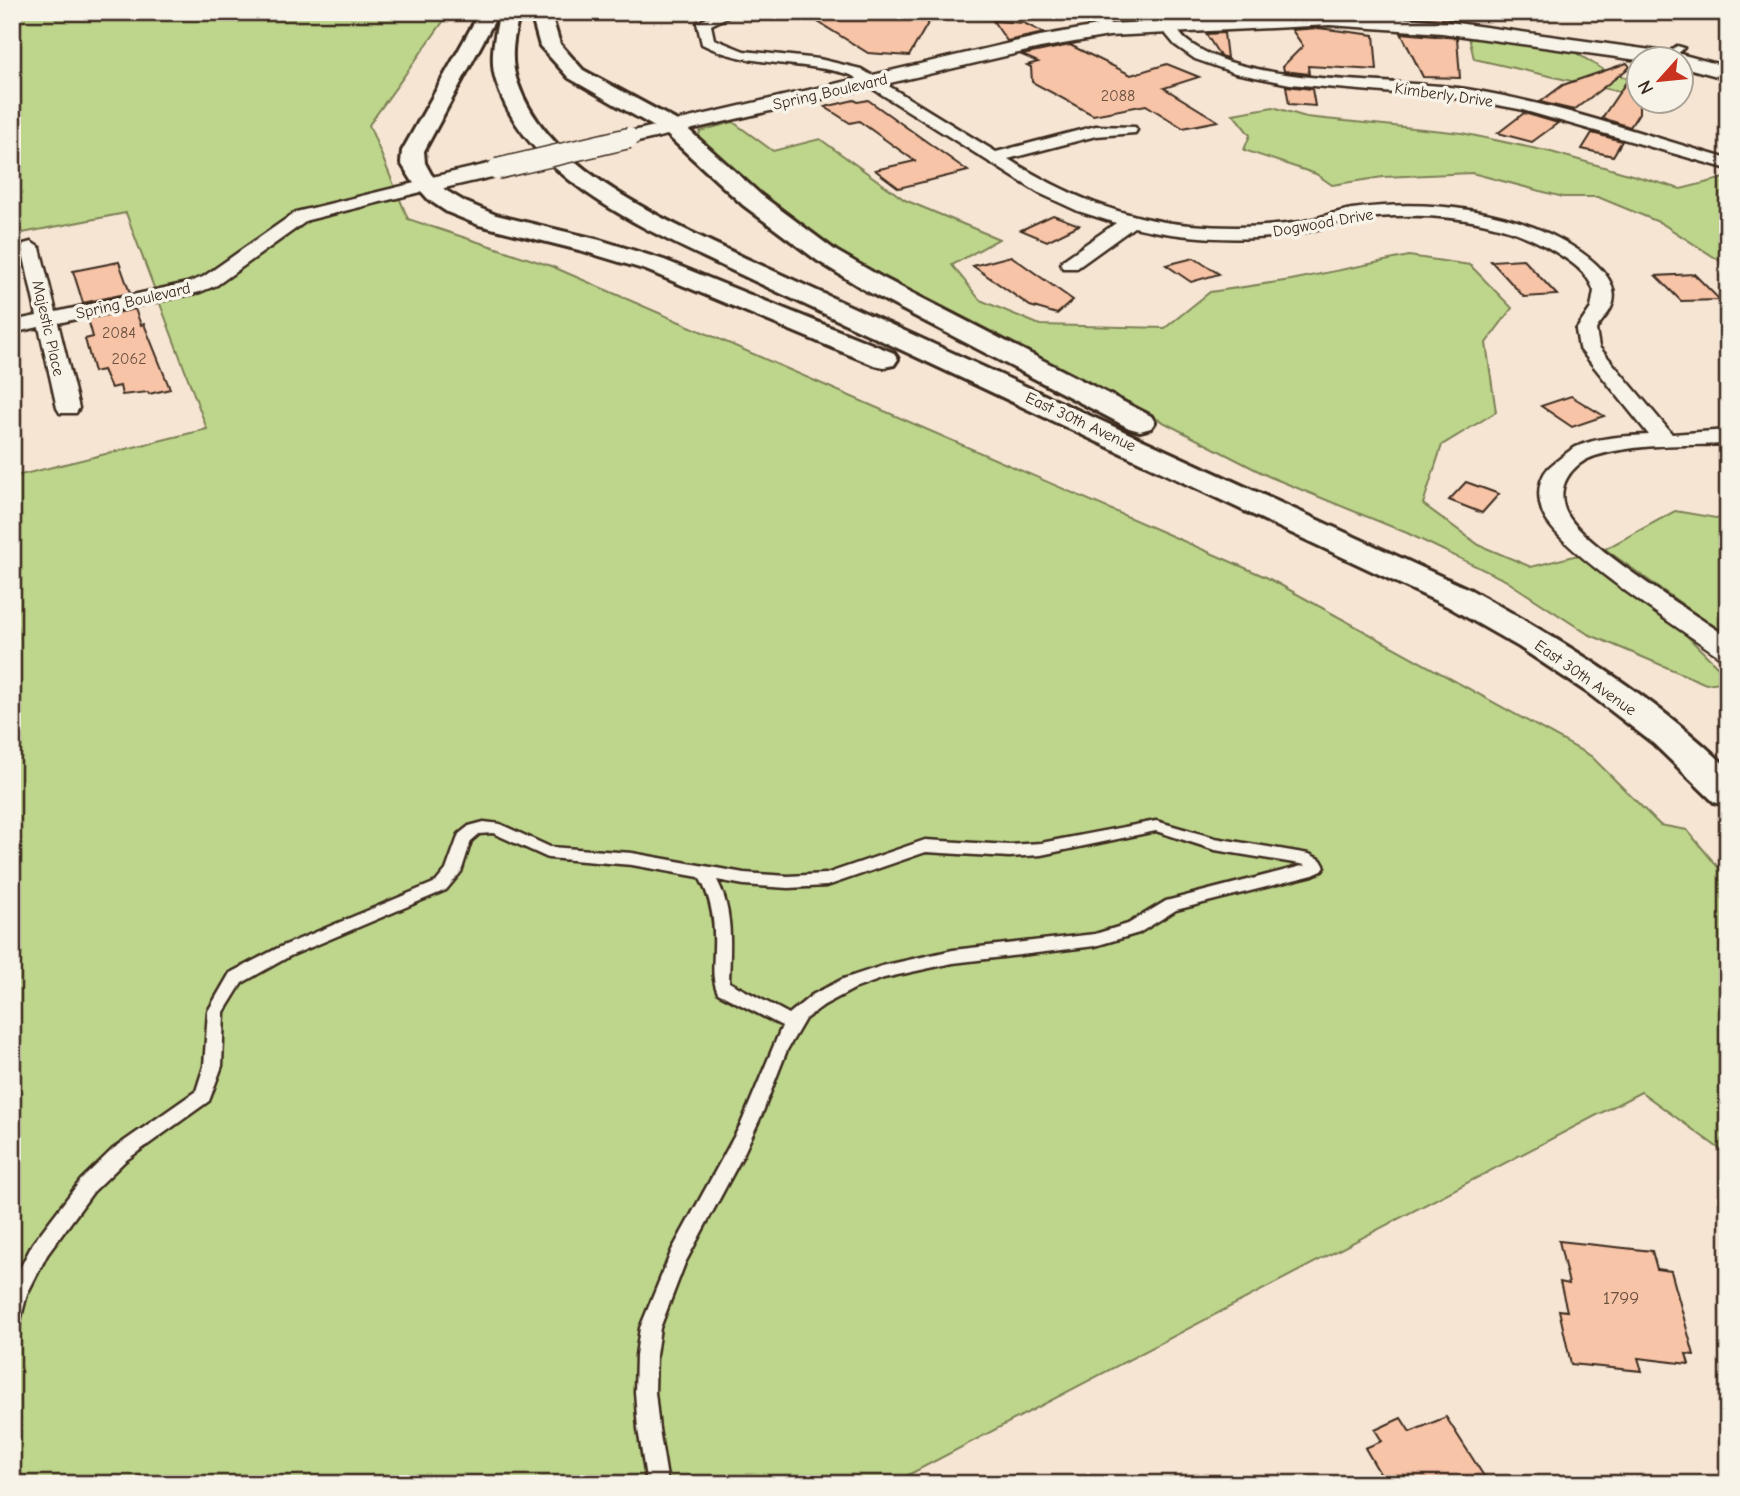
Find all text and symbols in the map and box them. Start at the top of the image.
north arrow [1624,46,1694,116]
street label: Spring Boulevard [771,70,889,114]
text: N [1633,77,1658,98]
street label: Kimberly Drive [1393,79,1494,111]
house number: 2088 [1101,87,1135,105]
street label: Dogwood Drive [1272,205,1375,241]
street label: Majestic Place [28,279,68,378]
street label: Spring Boulevard [74,279,192,323]
house number: 2084 [102,324,136,342]
house number: 2062 [111,350,147,368]
street label: East 30th Avenue [1023,388,1139,455]
street label: East 30th Avenue [1531,636,1640,719]
house number: 1799 [1603,1287,1639,1309]

